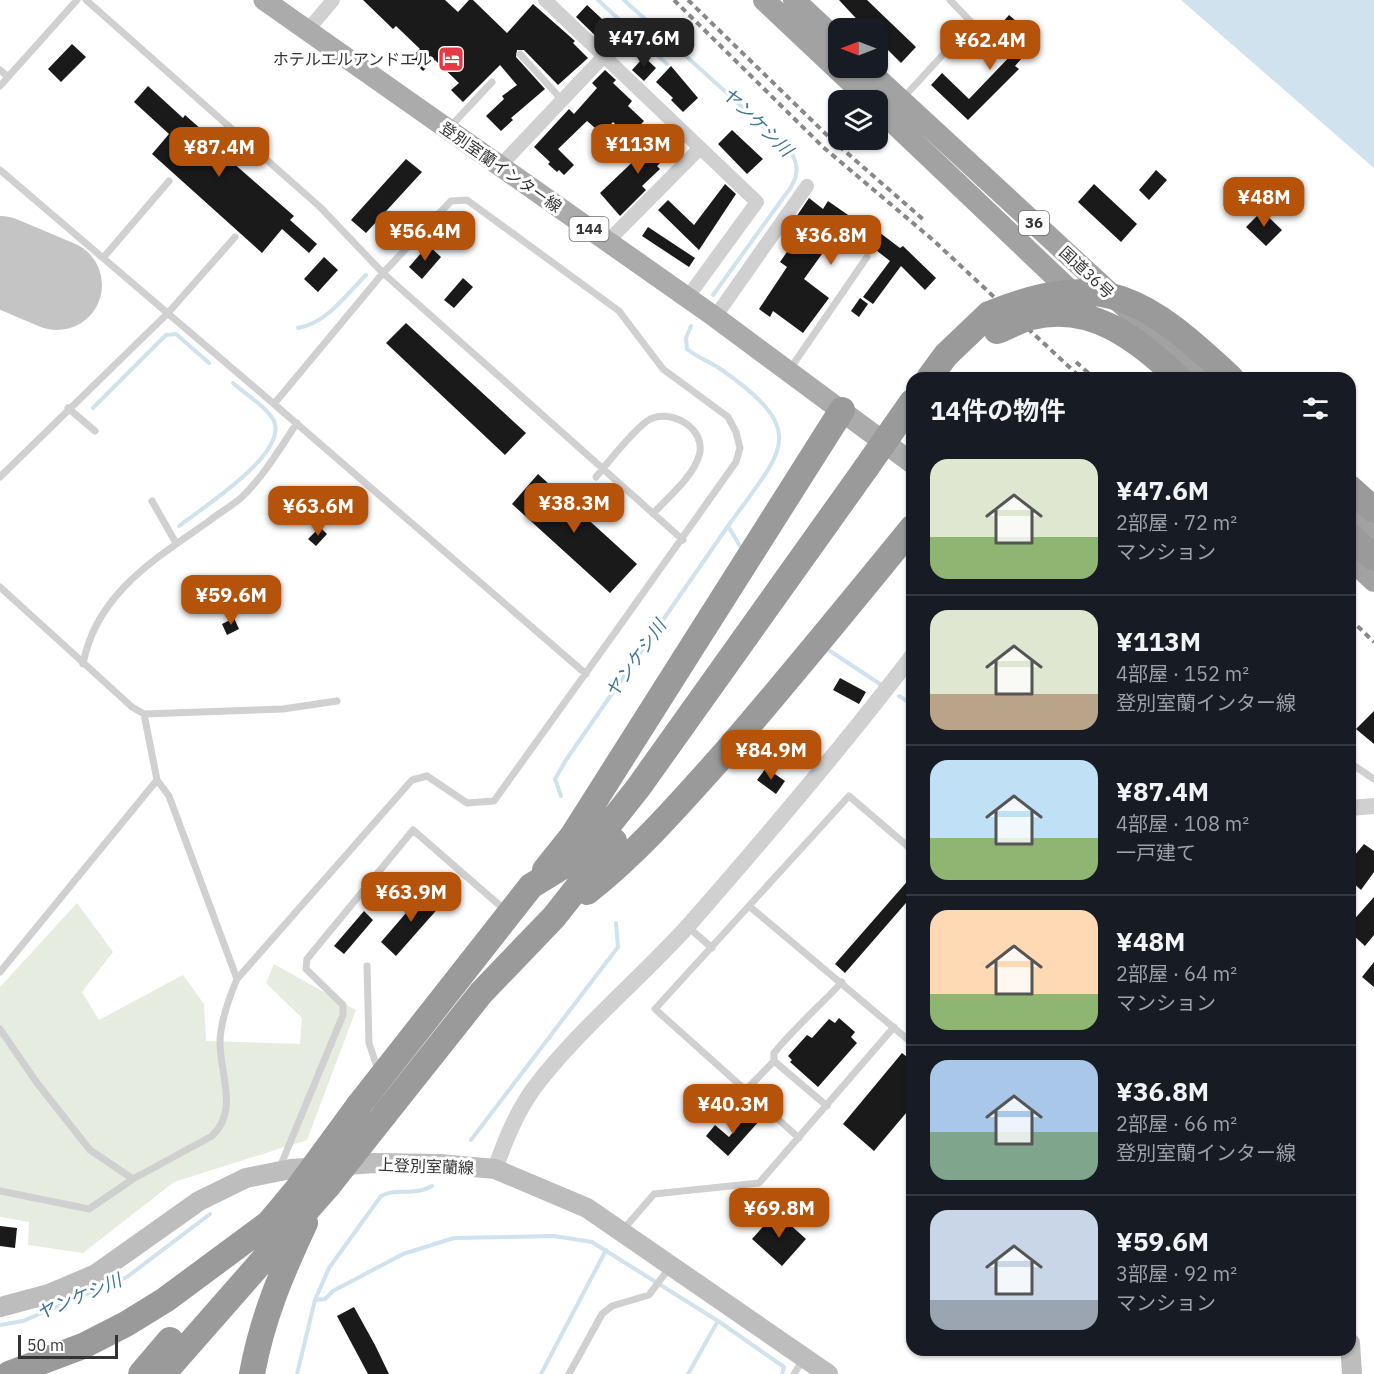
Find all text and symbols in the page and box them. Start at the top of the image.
pin: ¥47.6M [595,18,693,69]
north arrow [828,18,888,78]
map controls [828,18,888,150]
pin: ¥62.4M [941,20,1039,71]
text: ¥47.6M [608,24,680,51]
text: ¥62.4M [954,26,1026,53]
hotel icon: ホテルエルアンドエル [436,44,466,74]
place label: ホテルエルアンドエル [273,49,432,69]
water label: ヤンケシ川 [717,82,799,163]
button: layers [828,90,888,150]
street label: 登別室蘭インター線 [436,118,566,216]
pin: ¥113M [596,124,680,175]
pin: ¥87.4M [170,127,268,178]
text: ¥113M [605,130,671,157]
text: ¥87.4M [183,133,255,160]
pin: ¥48M [1228,177,1300,228]
text: ¥48M [1237,183,1291,210]
pin: ¥56.4M [376,211,474,262]
road number: 36 [1019,211,1049,235]
pin: ¥36.8M [782,215,880,266]
text: ¥56.4M [389,217,461,244]
road number: 144 [570,217,608,241]
text: ¥36.8M [795,221,867,248]
street label: 国道36号 [1056,242,1118,302]
icon: filters [1299,392,1332,425]
text: 14件の物件 [930,393,1065,427]
text: ¥47.6M [1116,473,1209,507]
pin: ¥38.3M [525,483,623,534]
icon: home [978,483,1050,555]
pin: ¥63.6M [269,486,367,537]
text: ¥38.3M [538,489,610,516]
text: ¥63.6M [282,492,354,519]
text: 2部屋 · 72 m² [1116,509,1237,536]
text: マンション [1116,538,1216,565]
pin: ¥59.6M [182,575,280,626]
text: ¥59.6M [195,581,267,608]
water label: ヤンケシ川 [600,614,672,702]
text: ¥113M [1116,624,1201,658]
icon: home [978,634,1050,706]
text: 4部屋 · 152 m² [1116,660,1249,687]
text: 登別室蘭インター線 [1116,689,1296,716]
pin: ¥84.9M [722,730,820,781]
text: ¥84.9M [735,736,807,763]
text: ¥87.4M [1116,774,1209,808]
icon: home [978,784,1050,856]
text: 4部屋 · 108 m² [1116,810,1249,837]
text: 一戸建て [1116,839,1196,866]
pin: ¥63.9M [362,872,460,923]
text: ¥63.9M [375,878,447,905]
text: ¥48M [1116,924,1185,958]
icon: home [978,934,1050,1006]
text: 2部屋 · 64 m² [1116,960,1237,987]
text: マンション [1116,989,1216,1016]
text: ¥36.8M [1116,1074,1209,1108]
pin: ¥40.3M [684,1084,782,1135]
icon: home [978,1084,1050,1156]
text: ¥40.3M [697,1090,769,1117]
text: 2部屋 · 66 m² [1116,1110,1237,1137]
text: 登別室蘭インター線 [1116,1139,1296,1166]
street label: 上登別室蘭線 [378,1154,474,1178]
pin: ¥69.8M [730,1188,828,1239]
text: ¥69.8M [743,1194,815,1221]
text: ¥59.6M [1116,1224,1209,1258]
icon: home [978,1234,1050,1306]
text: 3部屋 · 92 m² [1116,1260,1237,1287]
water label: ヤンケシ川 [33,1268,127,1325]
text: マンション [1116,1289,1216,1316]
scale bar [18,1332,118,1360]
text: 50 m [27,1335,64,1355]

